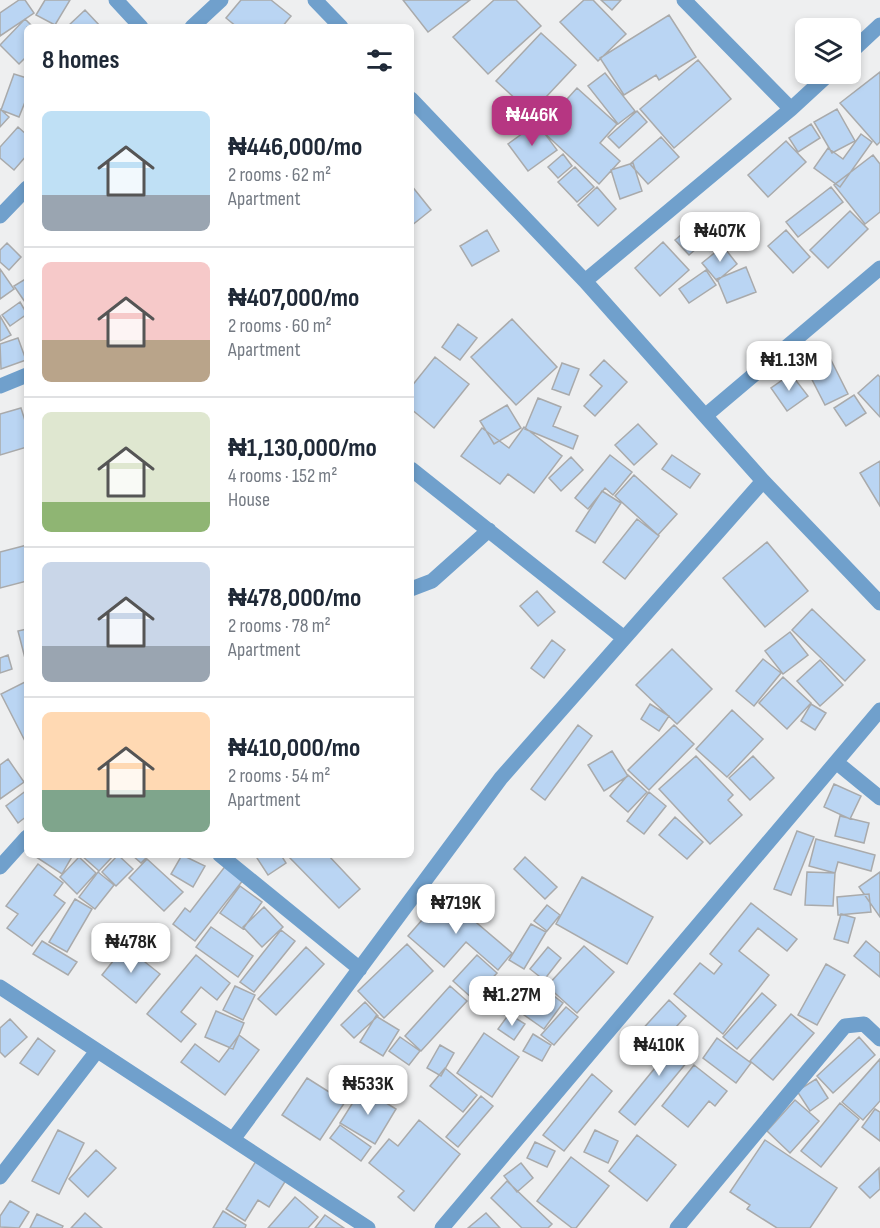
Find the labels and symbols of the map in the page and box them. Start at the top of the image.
pin: ₦446K [490,96,574,147]
pin: ₦407K [678,212,762,263]
pin: ₦1.13M [740,341,838,392]
pin: ₦719K [414,884,498,935]
pin: ₦478K [89,923,173,974]
pin: ₦1.27M [463,976,561,1027]
pin: ₦410K [617,1026,701,1077]
pin: ₦533K [326,1065,410,1116]

